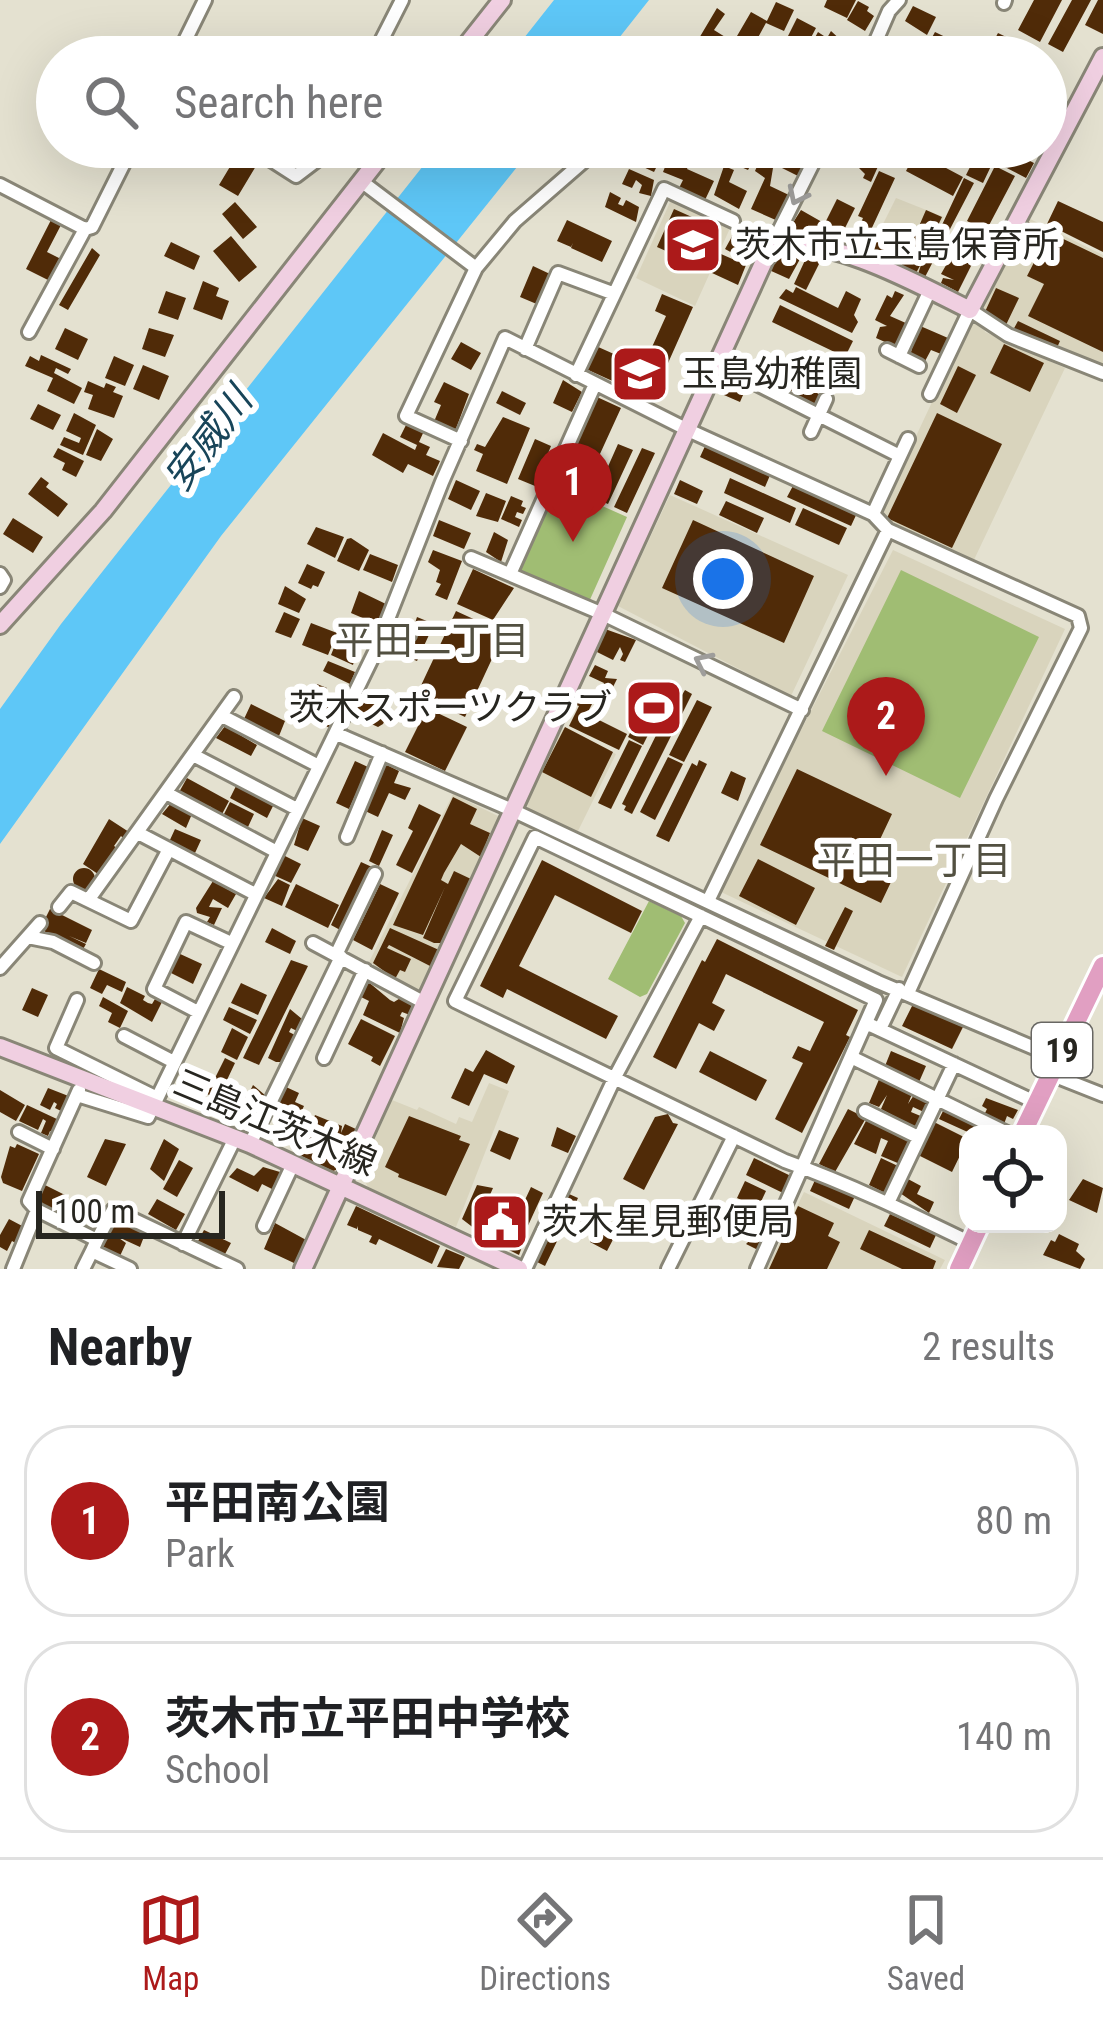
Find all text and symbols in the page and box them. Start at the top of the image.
search box [36,36,1067,168]
icon: search [78,69,144,135]
text: Search here [174,76,383,129]
one-way arrow [787,184,811,205]
school or university icon: 茨木市立玉島保育所 [662,214,724,276]
place label: 茨木市立玉島保育所 [735,224,1059,266]
school or university icon: 玉島幼稚園 [609,343,671,405]
place label: 玉島幼稚園 [682,353,862,395]
water label: 安威川 [154,375,264,500]
pin: 1 [534,443,612,542]
your location [693,549,753,609]
district label: 平田二丁目 [334,618,530,664]
one-way arrow [694,653,715,676]
sports icon: 茨木スポーツクラブ [623,677,685,739]
pin: 2 [847,677,925,776]
place label: 茨木スポーツクラブ [289,687,612,729]
district label: 平田一丁目 [816,838,1012,884]
road number: 19 [1032,1023,1092,1077]
street label: 三島江茨木線 [167,1061,383,1185]
map controls [959,1125,1067,1233]
button: locate [959,1125,1067,1233]
scale bar [36,1185,225,1238]
public building icon: 茨木星見郵便局 [469,1191,531,1253]
text: 100 m [54,1192,135,1231]
place label: 茨木星見郵便局 [542,1201,794,1243]
text: Nearby [48,1318,192,1377]
text: 2 results [922,1324,1055,1370]
text: 平田南公園 [165,1476,390,1529]
text: 1 [80,1498,100,1544]
text: 80 m [975,1498,1052,1544]
text: Park [165,1531,235,1577]
text: 茨木市立平田中学校 [165,1692,570,1745]
text: 2 [80,1714,100,1760]
text: 140 m [956,1714,1052,1760]
text: School [165,1747,270,1793]
tab: Map [138,1887,204,1998]
tab: Directions [479,1887,611,1998]
tab: Saved [887,1887,965,1998]

